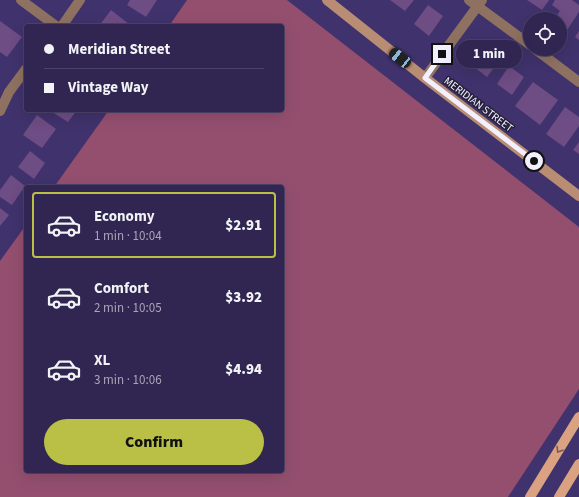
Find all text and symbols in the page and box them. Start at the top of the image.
map controls [523,12,567,56]
button: locate [523,12,567,56]
text: Meridian Street [68,39,170,60]
callout: 1 min [456,40,522,68]
route end [433,45,451,63]
text: 1 min [473,45,505,63]
car [387,46,413,70]
street label: MERIDIAN STREET [441,73,517,135]
text: Vintage Way [68,77,149,98]
route start [525,152,543,170]
text: Economy [94,206,155,227]
icon: car [46,207,82,243]
text: $2.91 [225,215,262,236]
text: 1 min · 10:04 [94,227,162,245]
text: Comfort [94,278,149,299]
icon: car [46,279,82,315]
text: $3.92 [225,287,262,308]
text: 2 min · 10:05 [94,299,162,317]
text: XL [94,350,110,371]
icon: car [46,351,82,387]
text: $4.94 [225,359,262,380]
text: 3 min · 10:06 [94,371,162,389]
button: Confirm [44,419,264,465]
one-way arrow [556,446,563,453]

